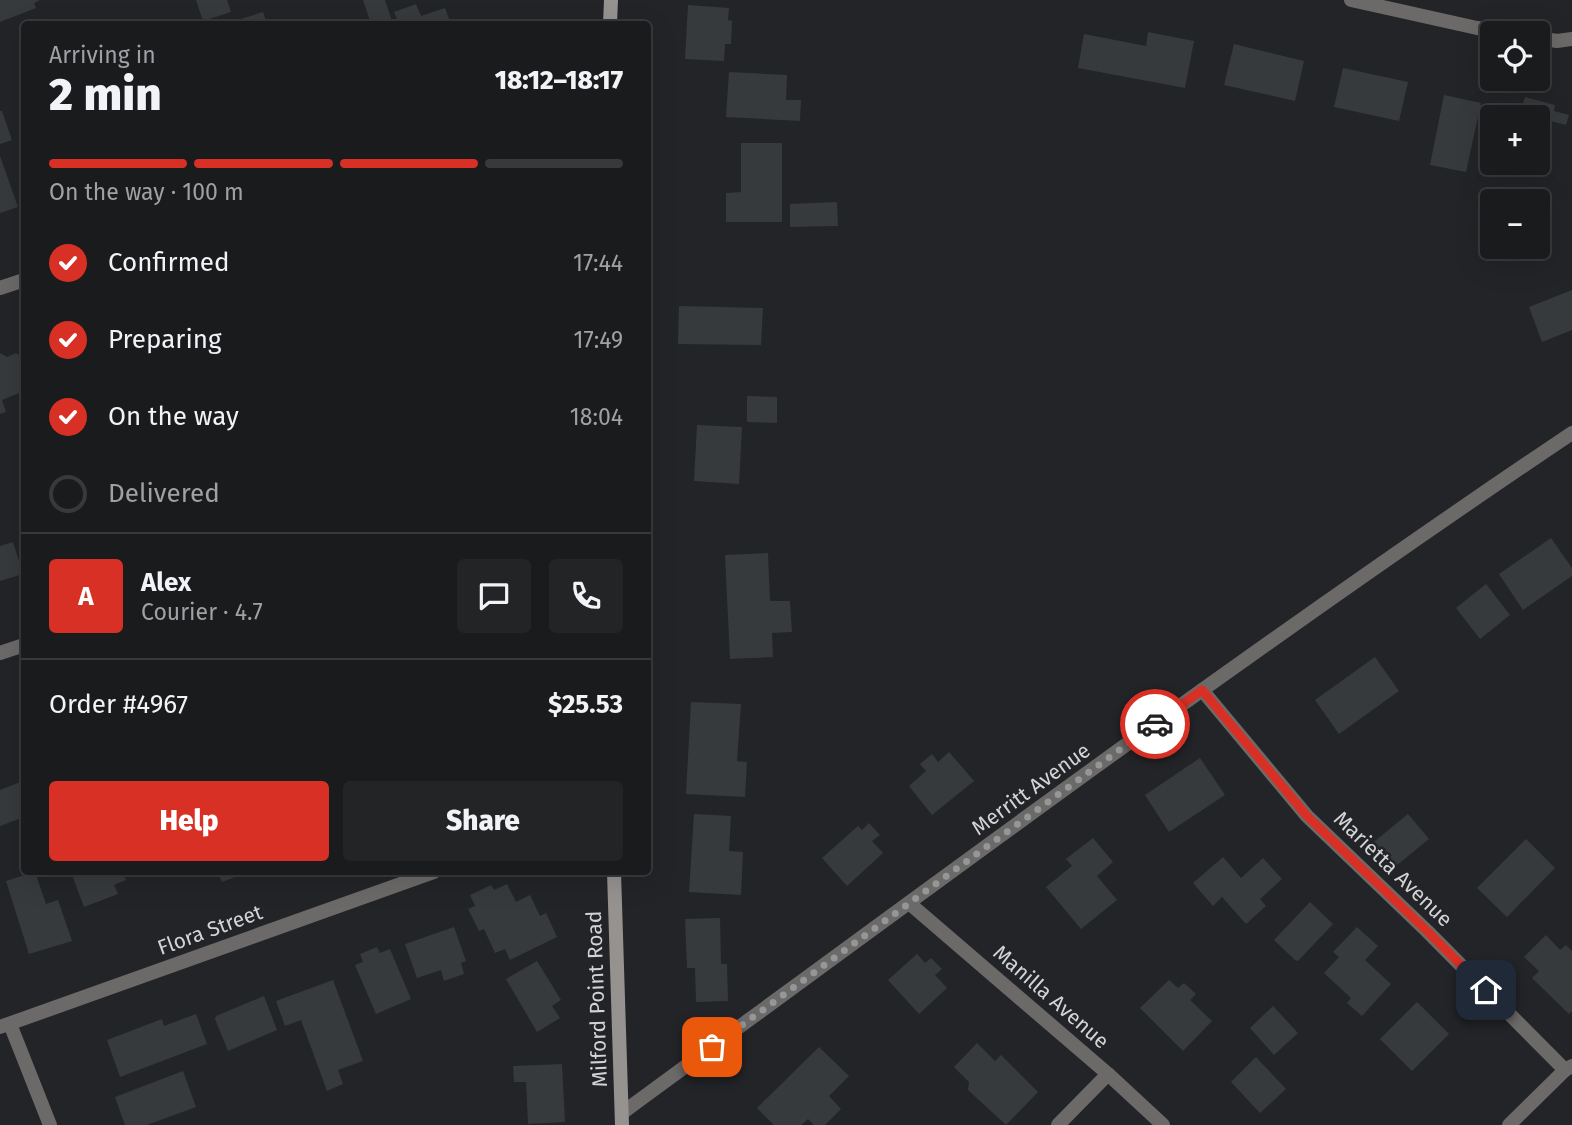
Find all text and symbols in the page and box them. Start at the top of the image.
map controls [1480,21,1550,259]
button: locate [1480,21,1550,91]
text: Arriving in [49,41,156,69]
text: 18:12–18:17 [495,65,623,96]
text: 2 min [49,67,162,122]
button: + [1480,105,1550,175]
text: On the way · 100 m [49,178,244,206]
button: − [1480,189,1550,259]
icon: check [49,244,87,282]
text: Confirmed [108,247,229,278]
text: 17:44 [573,249,623,277]
icon: check [49,321,87,359]
text: Preparing [108,324,221,355]
text: 17:49 [574,326,623,354]
icon: check [49,398,87,436]
text: On the way [108,401,239,432]
text: 18:04 [570,403,623,431]
text: Delivered [108,478,220,509]
button: chat [457,559,531,633]
button: phone [549,559,623,633]
text: Alex [141,567,191,598]
text: A [78,581,94,612]
text: Courier · 4.7 [141,598,263,626]
text: Order #4967 [49,689,188,720]
text: $25.53 [548,689,623,720]
courier [1120,689,1190,759]
icon: car [1136,705,1174,743]
street label: Merritt Avenue [967,737,1095,841]
button: Help [49,781,329,861]
button: Share [343,781,623,861]
street label: Marietta Avenue [1328,806,1458,932]
street label: Flora Street [154,899,266,961]
street label: Milford Point Road [581,910,613,1088]
street label: Manilla Avenue [988,940,1114,1054]
pin [1456,960,1516,1020]
icon: home [1467,971,1505,1009]
pin [682,1017,742,1077]
icon: bag [693,1028,731,1066]

